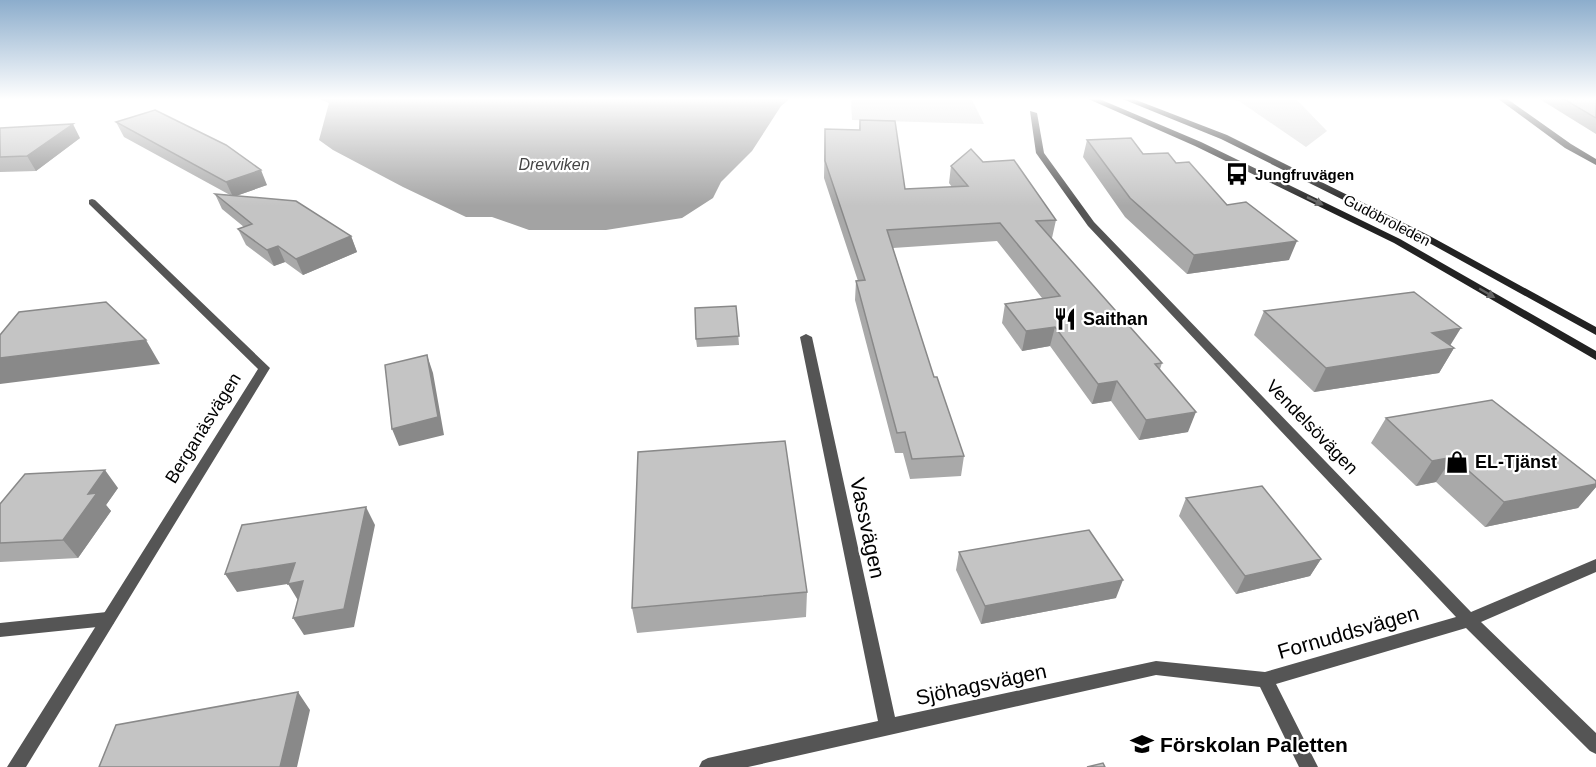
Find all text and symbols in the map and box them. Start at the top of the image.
water label: Drevviken [518,156,590,173]
bus stop icon: Jungfruvägen [1224,161,1250,187]
place label: Jungfruvägen [1255,166,1354,183]
street label: Gudöbroleden [1341,191,1433,249]
one-way arrow [1307,196,1324,205]
one-way arrow [1479,288,1496,298]
restaurant icon: Saithan [1052,306,1078,332]
place label: Saithan [1083,309,1148,329]
street label: Berganäsvägen [161,369,245,487]
street label: Vendelsövägen [1262,376,1362,478]
shop icon: EL-Tjänst [1444,449,1470,475]
place label: EL-Tjänst [1475,452,1557,472]
street label: Vassvägen [846,476,890,580]
street label: Fornuddsvägen [1275,601,1421,663]
street label: Sjöhagsvägen [914,659,1048,709]
school or university icon: Förskolan Paletten [1129,731,1155,757]
place label: Förskolan Paletten [1160,733,1348,756]

